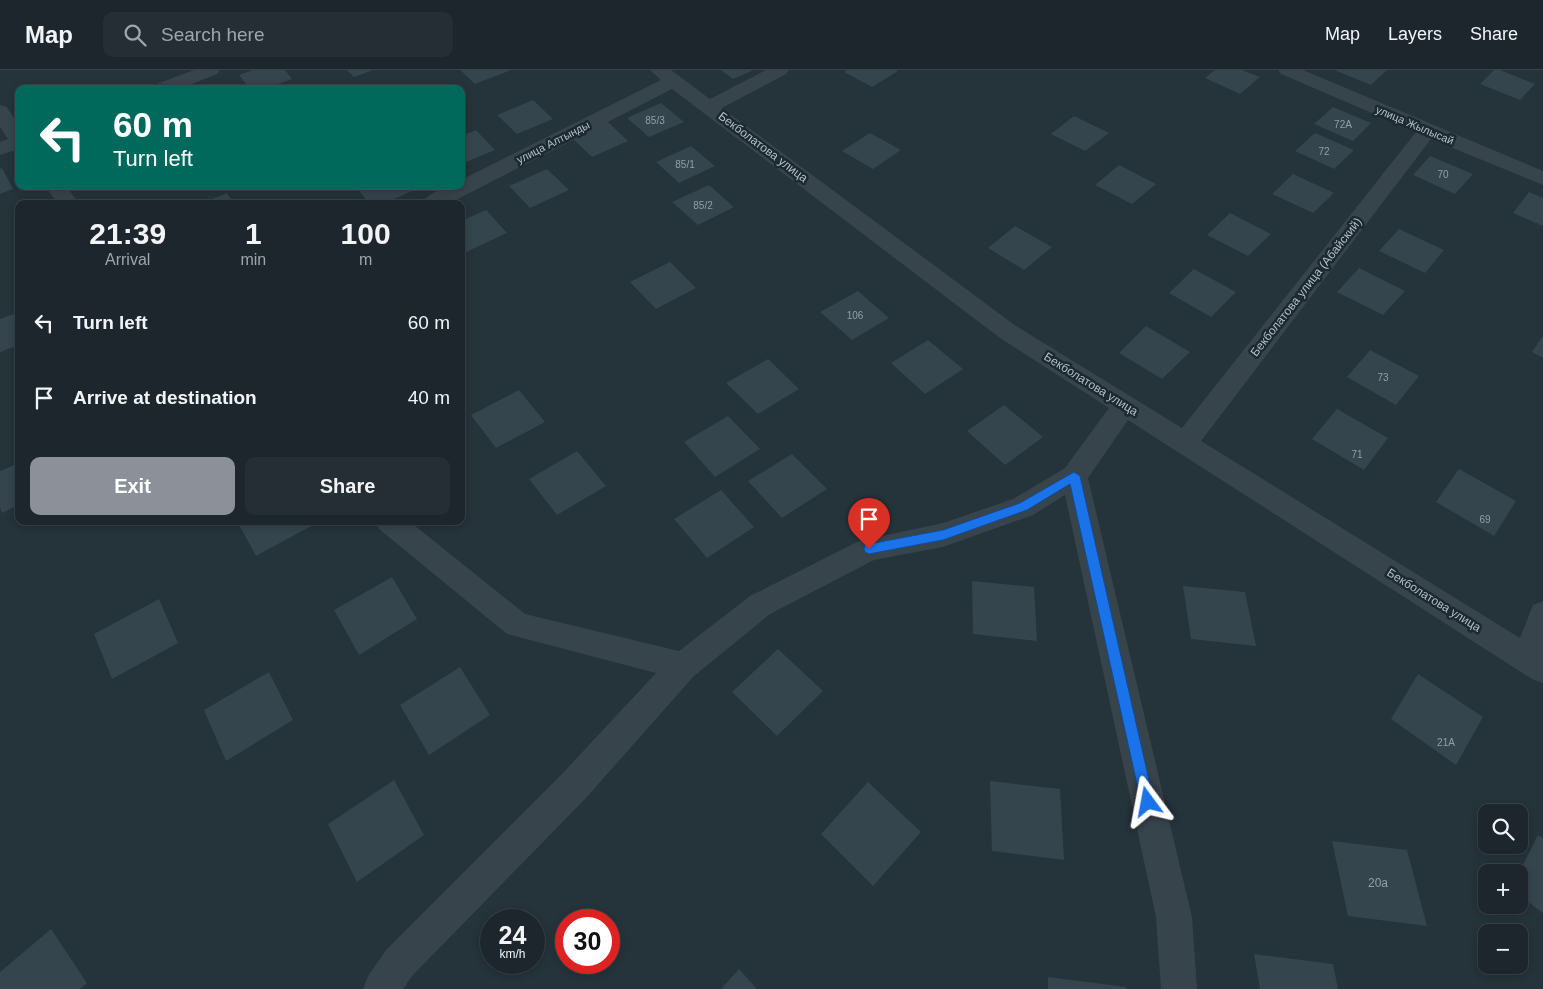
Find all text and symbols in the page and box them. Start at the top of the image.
search box [103,12,453,57]
text: Map [25,21,73,48]
icon: search [121,21,149,49]
text: Search here [161,24,265,45]
text: Map [1325,24,1360,44]
text: Layers [1388,24,1442,44]
text: Share [1470,24,1518,44]
street label: улица Жылысай [1374,103,1456,147]
icon: left [30,105,95,170]
text: 60 m [113,105,193,144]
street label: Бекболатова улица [716,109,811,185]
house number: 85/3 [645,115,665,126]
street label: улица Алтынды [514,118,592,166]
house number: 72А [1334,119,1352,130]
text: Turn left [113,146,193,171]
house number: 72 [1318,146,1330,157]
house number: 85/1 [675,159,695,170]
house number: 70 [1437,169,1449,180]
house number: 85/2 [693,200,713,211]
street label: Бекболатова улица (Абайский) [1248,215,1364,359]
text: 21:39 [89,217,166,250]
text: 1 [245,217,262,250]
text: 100 [341,217,391,250]
text: Arrival [105,251,150,268]
text: min [240,251,266,268]
text: m [359,251,372,268]
icon: left [30,309,58,337]
house number: 106 [847,310,864,321]
text: Turn left [73,312,148,333]
text: 60 m [408,312,450,333]
street label: Бекболатова улица [1041,349,1141,419]
house number: 73 [1377,372,1389,383]
icon: arrive [30,384,58,412]
text: Arrive at destination [73,387,257,408]
text: 40 m [408,387,450,408]
house number: 71 [1351,449,1363,460]
button: Exit [30,457,235,515]
button: Share [245,457,450,515]
pin [848,498,890,549]
icon: arrive [855,505,883,533]
house number: 69 [1479,514,1491,525]
street label: Бекболатова улица [1384,565,1484,635]
house number: 21А [1437,737,1455,748]
position arrow [1121,775,1173,827]
map controls [1478,804,1528,974]
button: search [1478,804,1528,854]
button: + [1478,864,1528,914]
house number: 20а [1368,876,1388,890]
speed limit sign: 30 [555,909,620,974]
text: 24 [499,921,526,949]
button: − [1478,924,1528,974]
text: km/h [499,947,526,961]

